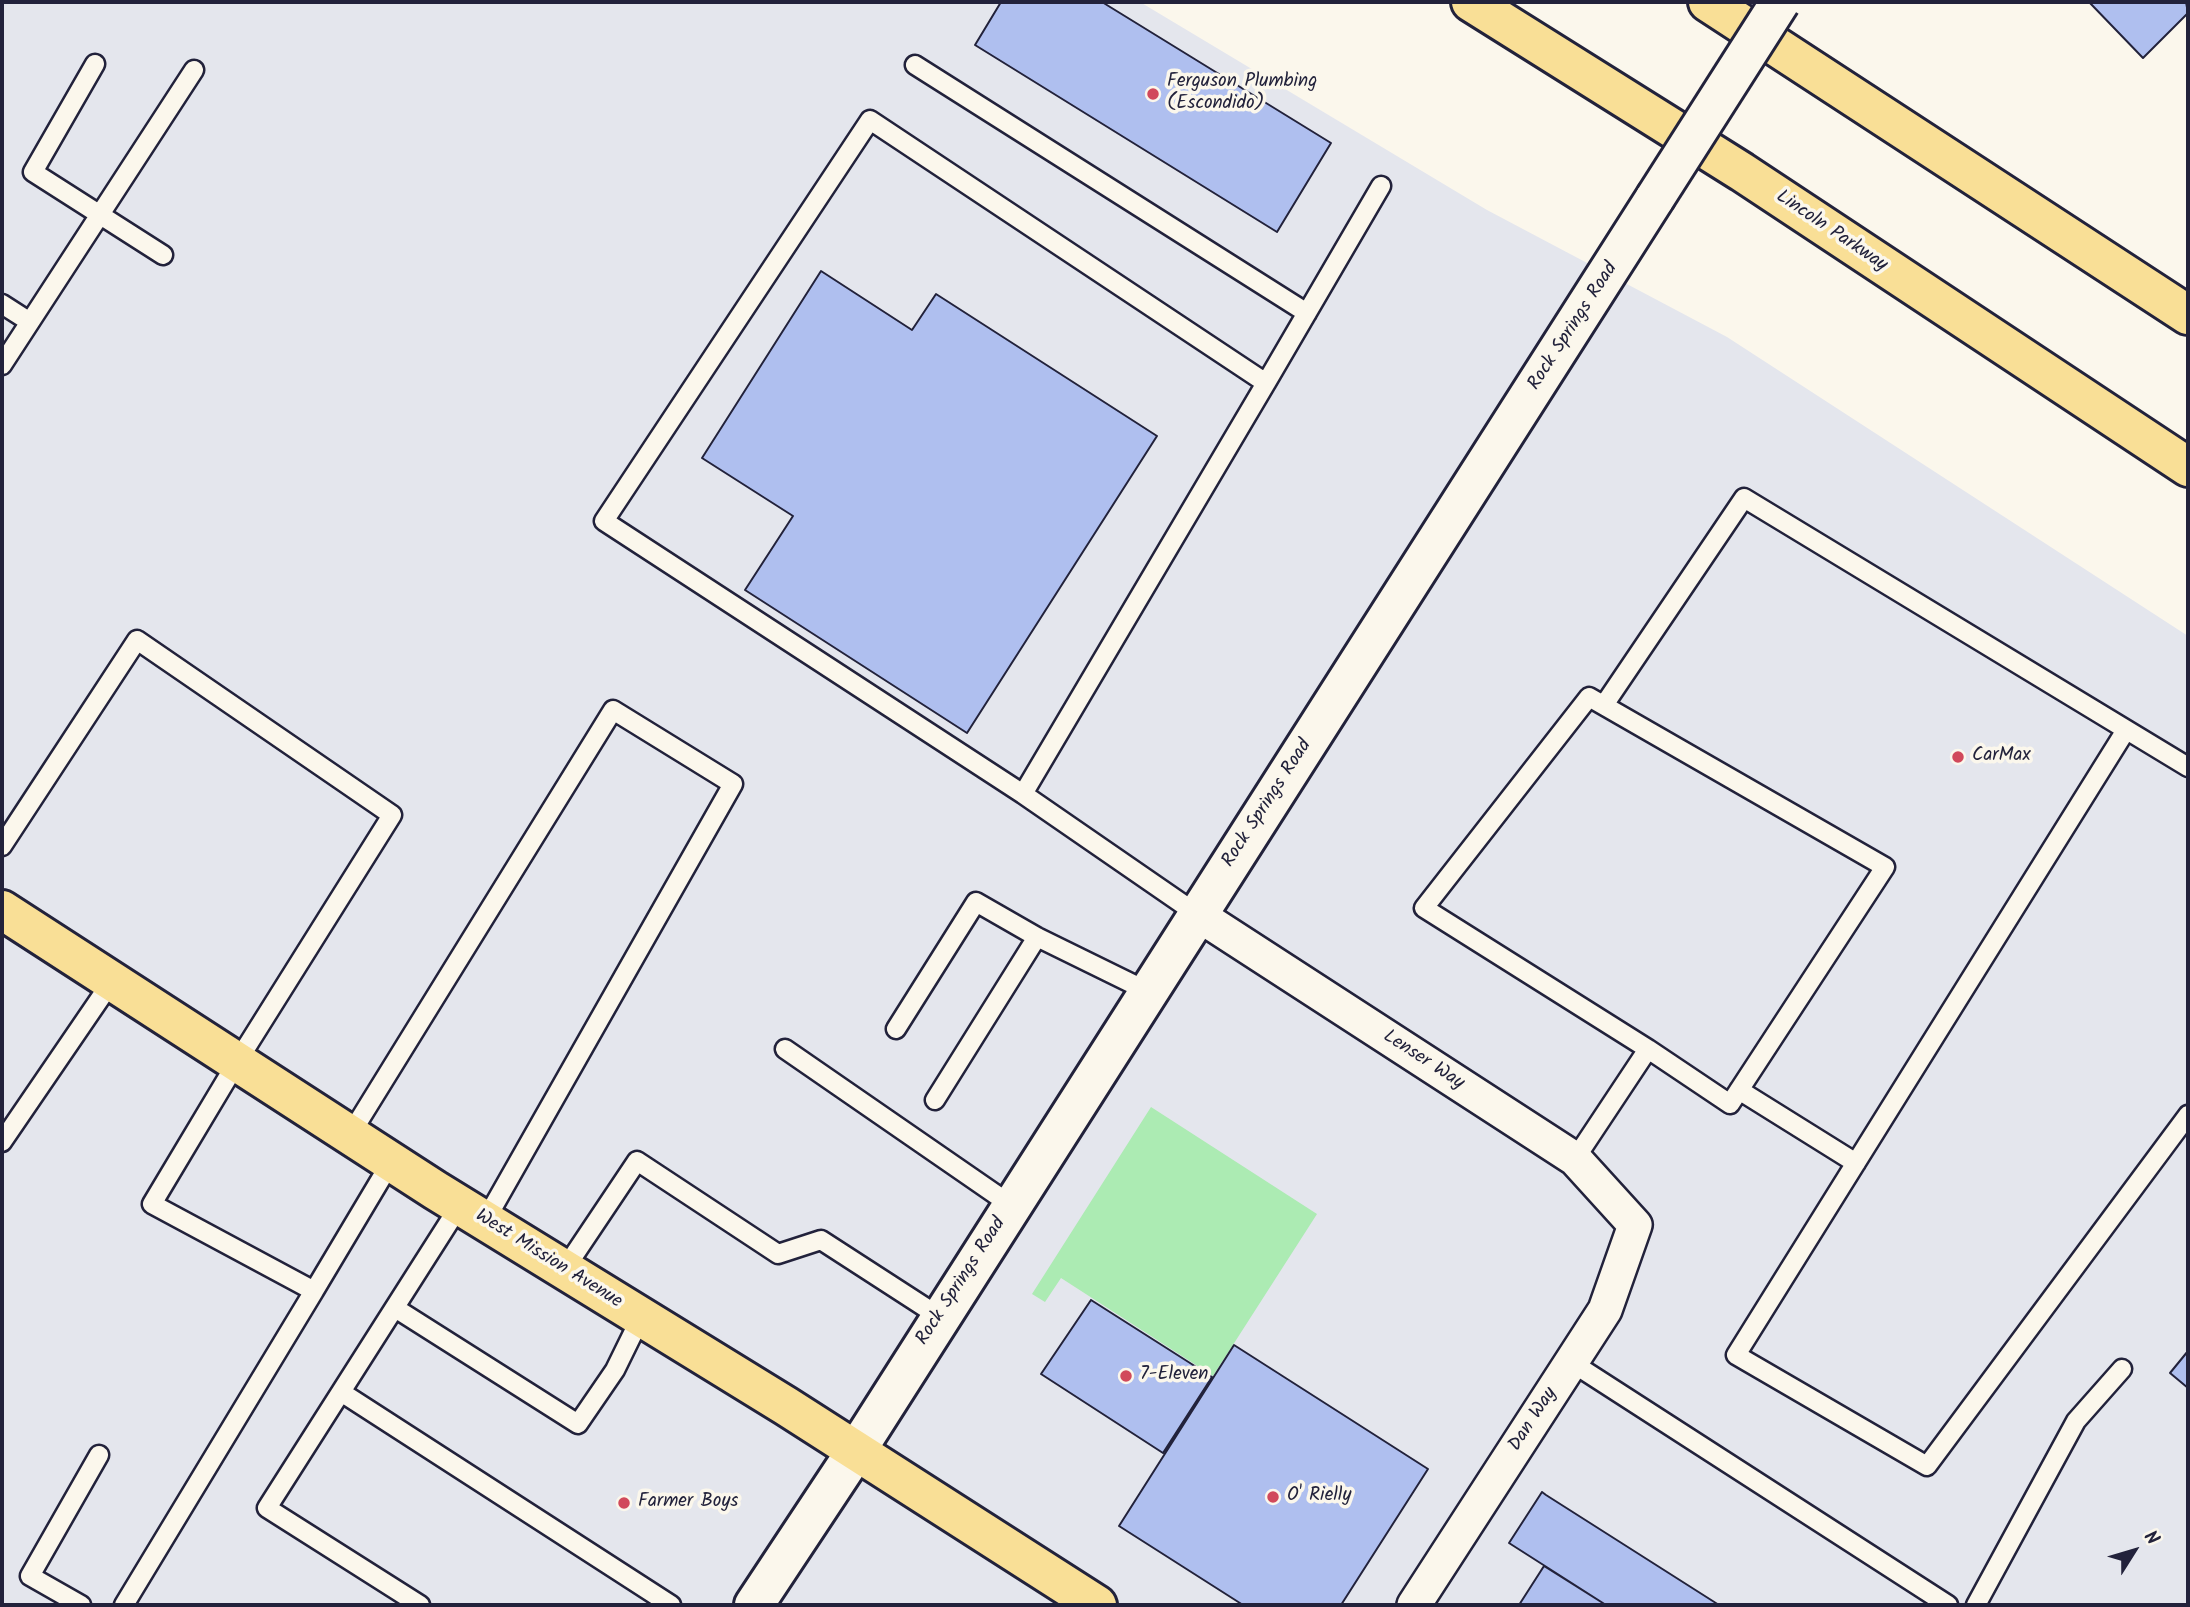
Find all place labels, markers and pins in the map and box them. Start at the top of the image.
place label: Ferguson Plumbing (Escondido) [1167,72,1317,116]
marker: Ferguson Plumbing (Escondido) [1145,86,1161,102]
place label: CarMax [1972,746,2031,768]
marker: CarMax [1950,749,1966,765]
place label: 7-Eleven [1140,1365,1208,1387]
marker: 7-Eleven [1118,1368,1134,1384]
place label: O' Rielly [1287,1486,1351,1508]
marker: O' Rielly [1265,1489,1281,1505]
place label: Farmer Boys [638,1492,738,1514]
marker: Farmer Boys [616,1495,632,1511]

